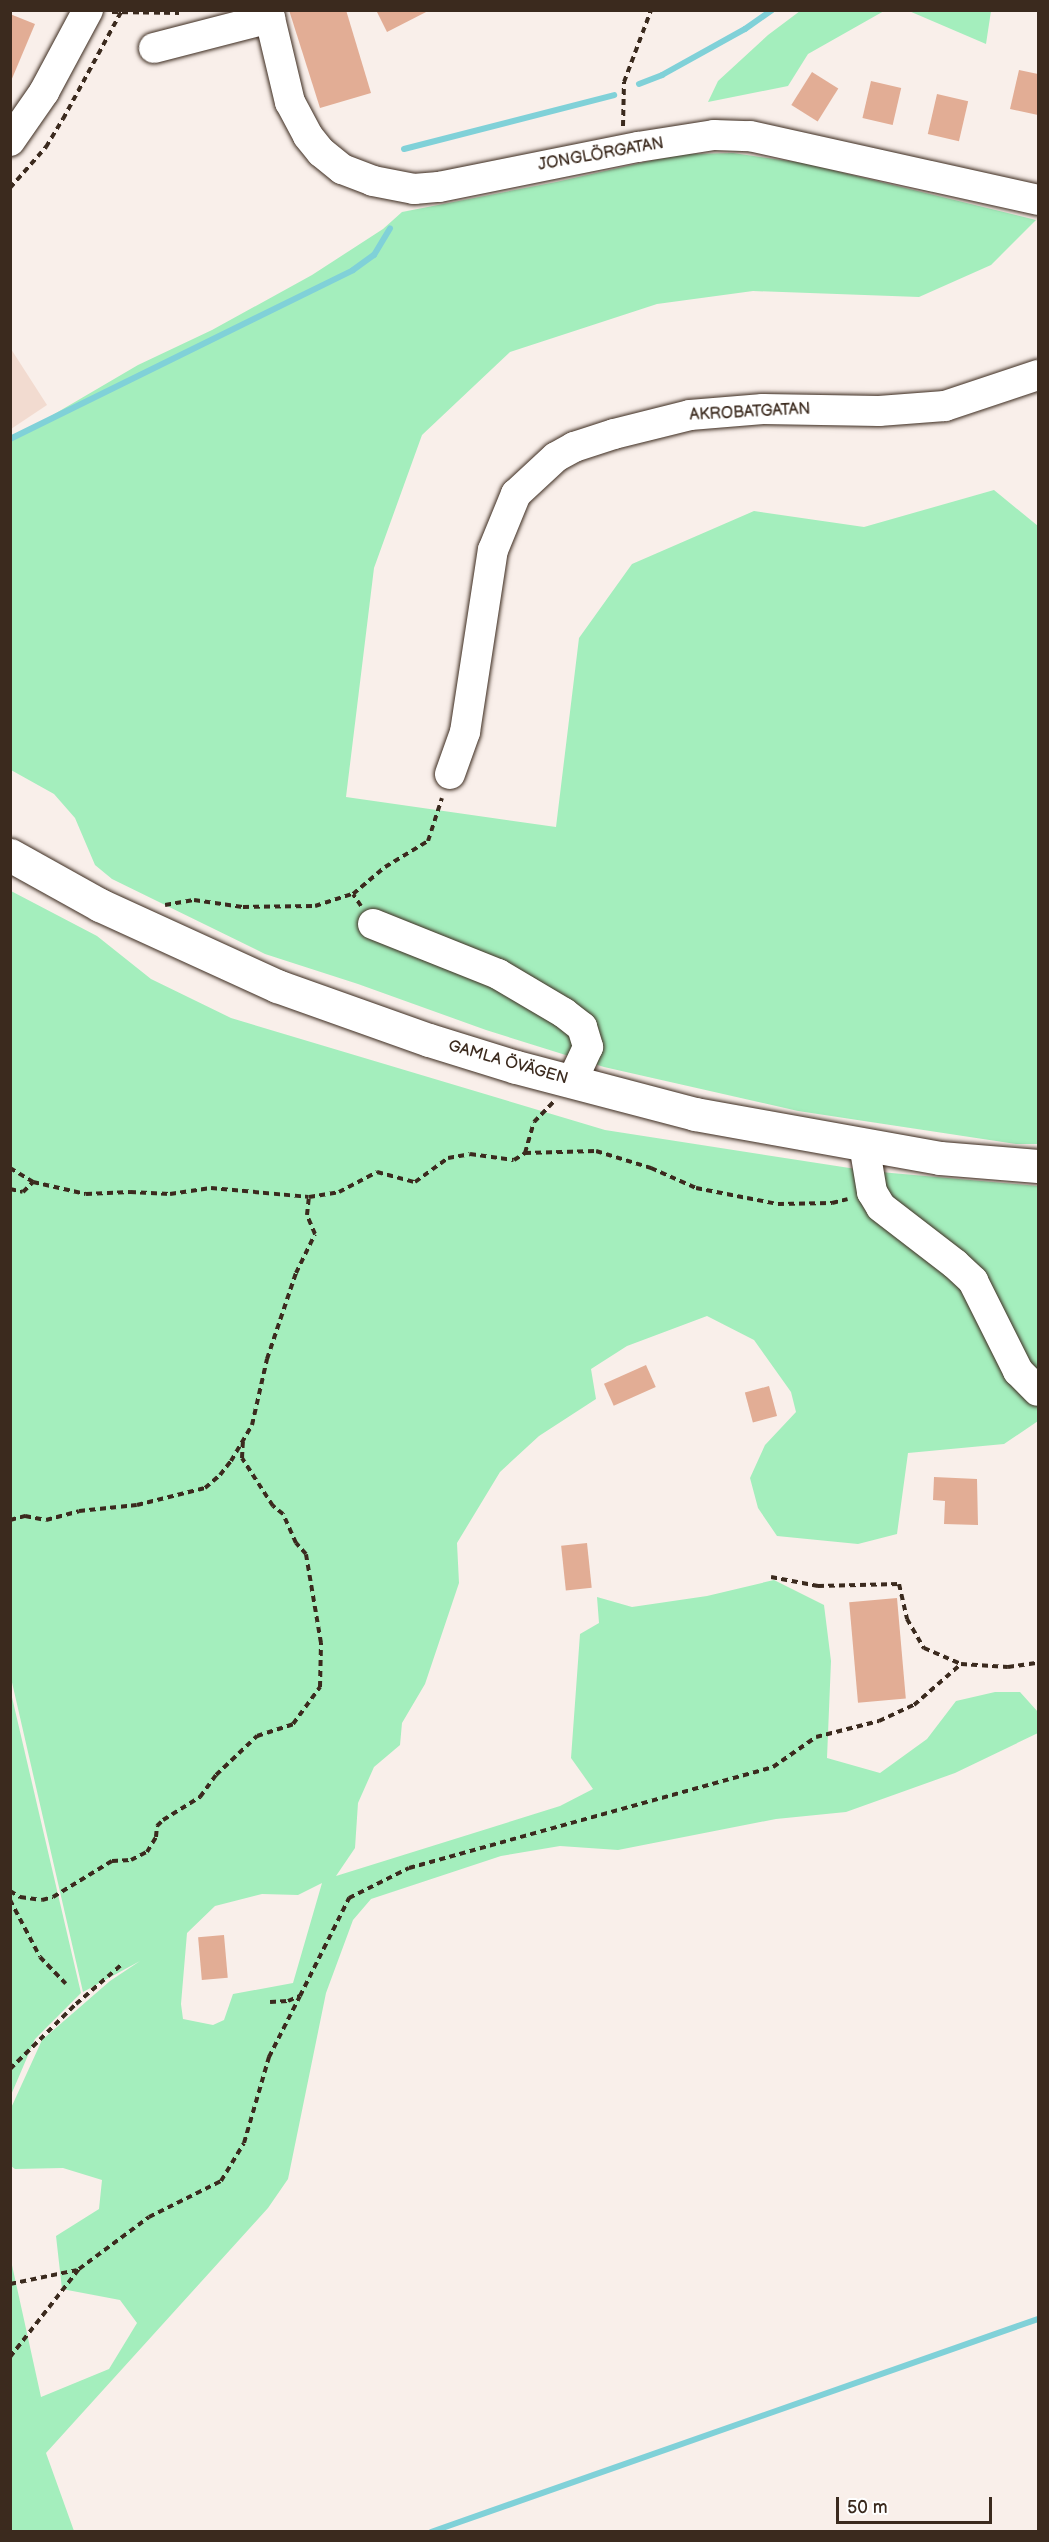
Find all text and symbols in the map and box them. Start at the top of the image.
street label: JONGLÖRGATAN [537,134,665,176]
street label: AKROBATGATAN [689,400,811,426]
street label: GAMLA ÖVÄGEN [446,1037,570,1089]
scale bar [839,2485,995,2523]
text: 50 m [847,2497,888,2518]

